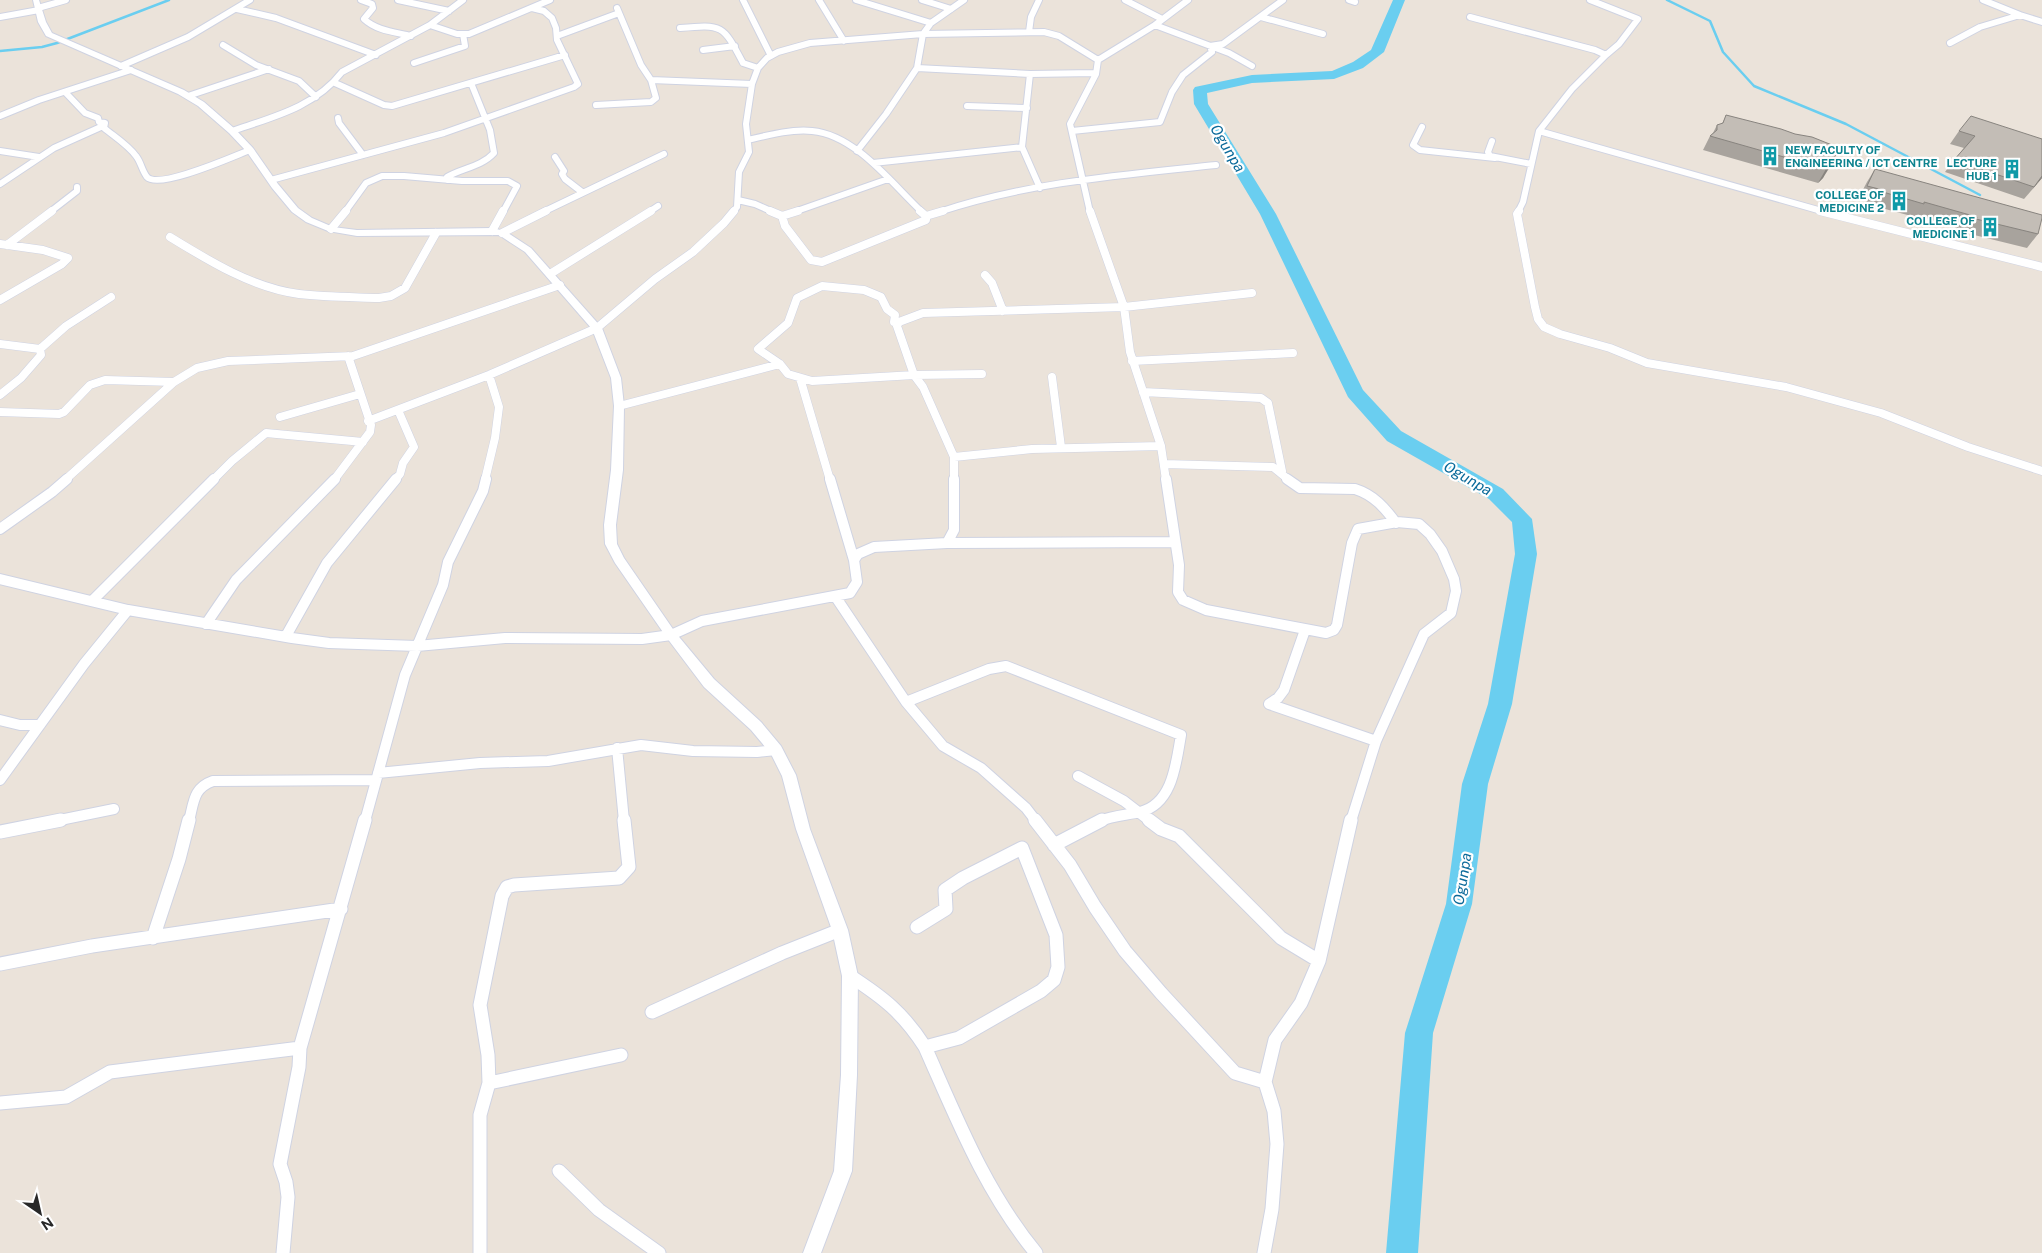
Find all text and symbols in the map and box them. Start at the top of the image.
water label: Ogunpa [1207,121,1249,175]
place label: NEW FACULTY OF ENGINEERING / ICT CENTRE [1785,144,1937,169]
building icon: NEW FACULTY OF ENGINEERING / ICT CENTRE [1759,145,1781,167]
place label: LECTURE HUB 1 [1947,157,1997,182]
building icon: LECTURE HUB 1 [2001,158,2023,180]
place label: COLLEGE OF MEDICINE 2 [1815,189,1884,214]
building icon: COLLEGE OF MEDICINE 2 [1888,190,1910,212]
place label: COLLEGE OF MEDICINE 1 [1906,215,1975,240]
building icon: COLLEGE OF MEDICINE 1 [1979,216,2001,238]
water label: Ogunpa [1441,457,1495,499]
water label: Ogunpa [1449,852,1475,906]
north arrow [15,1188,65,1238]
text: N [38,1214,56,1233]

